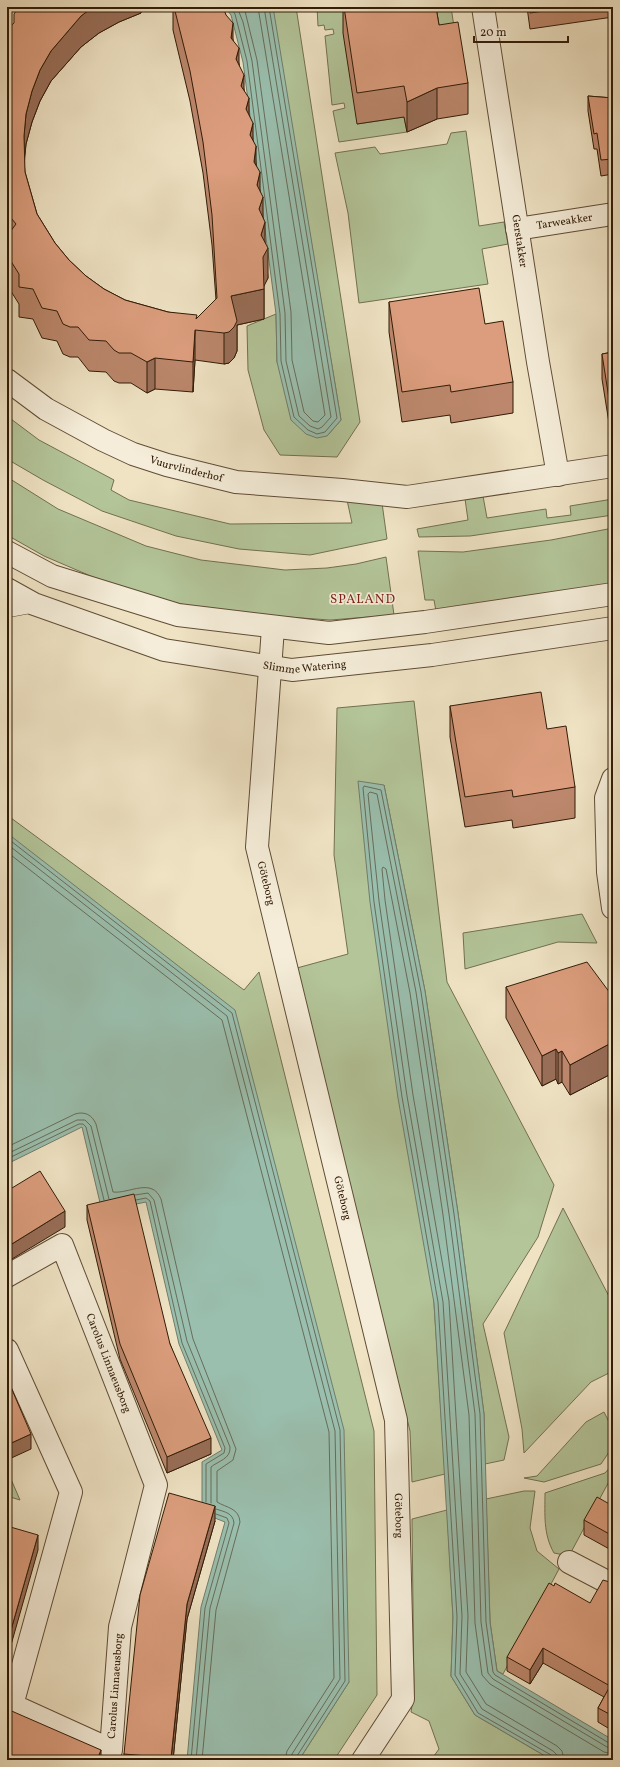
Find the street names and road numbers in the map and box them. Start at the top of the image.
street label: Tarweakker [535,210,594,233]
street label: Gerstakker [508,214,531,269]
street label: Vuurvlinderhof [148,452,226,486]
street label: Slimme Watering [262,657,348,678]
street label: Göteborg [253,860,279,907]
street label: Göteborg [330,1175,355,1222]
street label: Carolus Linnaeusborg [82,1311,135,1416]
street label: Göteborg [390,1493,406,1539]
street label: Carolus Linnaeusborg [105,1632,127,1739]

